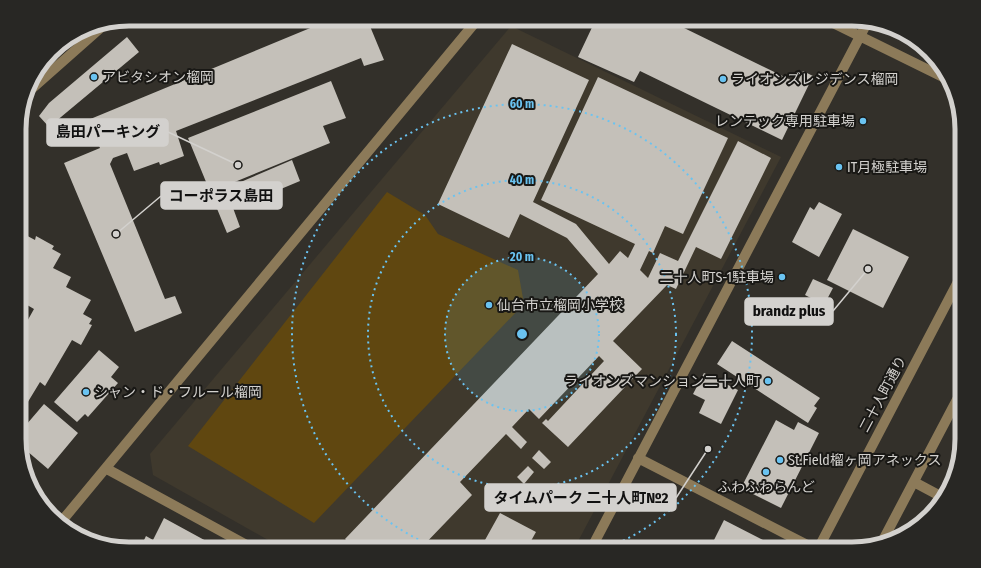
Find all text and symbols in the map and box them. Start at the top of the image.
place label: アビタシオン榴岡 [102,69,214,86]
place label: ライオンズレジデンス榴岡 [731,71,898,88]
marker: アビタシオン榴岡 [89,72,99,82]
marker: ライオンズレジデンス榴岡 [718,74,728,84]
text: 60 m [510,97,534,111]
place label: レンテック専用駐車場 [715,113,855,130]
marker: レンテック専用駐車場 [858,116,868,126]
callout: 島田パーキング [47,119,168,146]
text: 島田パーキング [56,123,160,141]
place label: IT月極駐車場 [847,159,927,176]
marker: IT月極駐車場 [834,162,844,172]
text: 40 m [510,173,534,187]
callout: コーポラス島田 [161,182,282,209]
text: コーポラス島田 [169,187,273,205]
text: 20 m [509,250,534,264]
place label: 二十人町S-1駐車場 [659,269,774,286]
marker: 二十人町S-1駐車場 [777,272,787,282]
place label: 仙台市立榴岡小学校 [497,297,623,314]
callout: brandz plus [745,298,833,325]
marker: 仙台市立榴岡小学校 [484,300,494,310]
text: brandz plus [753,302,826,320]
centre of rings [515,327,529,341]
street label: 二十人町通り [856,353,910,435]
place label: ライオンズマンション二十人町 [564,373,760,390]
marker: ライオンズマンション二十人町 [763,376,773,386]
place label: シャン・ド・フルール榴岡 [94,384,262,401]
marker: シャン・ド・フルール榴岡 [81,387,91,397]
place label: St.Field榴ヶ岡アネックス [788,452,941,469]
marker: St.Field榴ヶ岡アネックス [775,455,785,465]
marker: ふわふわらんど [761,467,771,477]
place label: ふわふわらんど [717,479,815,496]
callout: タイムパーク 二十人町№2 [485,484,676,511]
text: タイムパーク 二十人町№2 [493,489,669,507]

